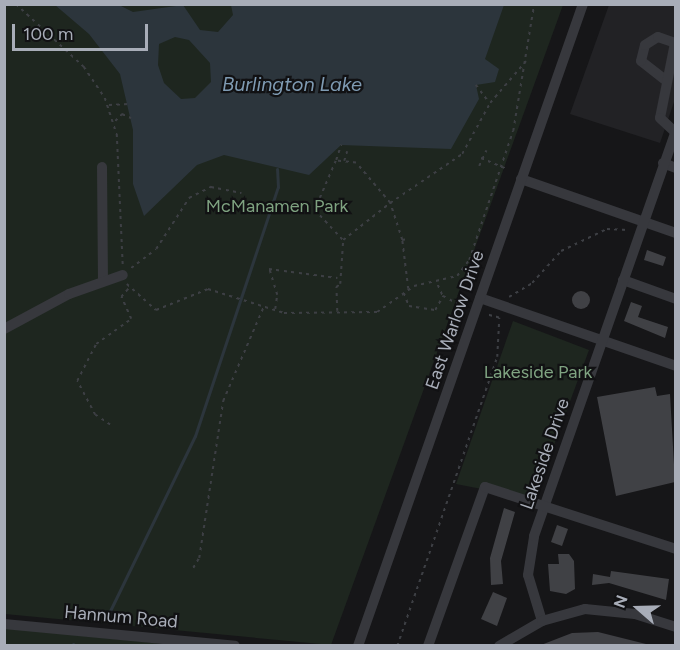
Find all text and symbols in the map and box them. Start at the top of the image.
scale bar [15,12,152,50]
text: 100 m [23,23,73,45]
water label: Burlington Lake [222,72,362,96]
park label: McManamen Park [206,195,348,217]
street label: East Warlow Drive [421,248,489,392]
park label: Lakeside Park [484,361,592,383]
street label: Lakeside Drive [516,396,574,512]
north arrow [608,578,668,638]
text: N [610,593,632,611]
street label: Hannum Road [63,601,179,633]

